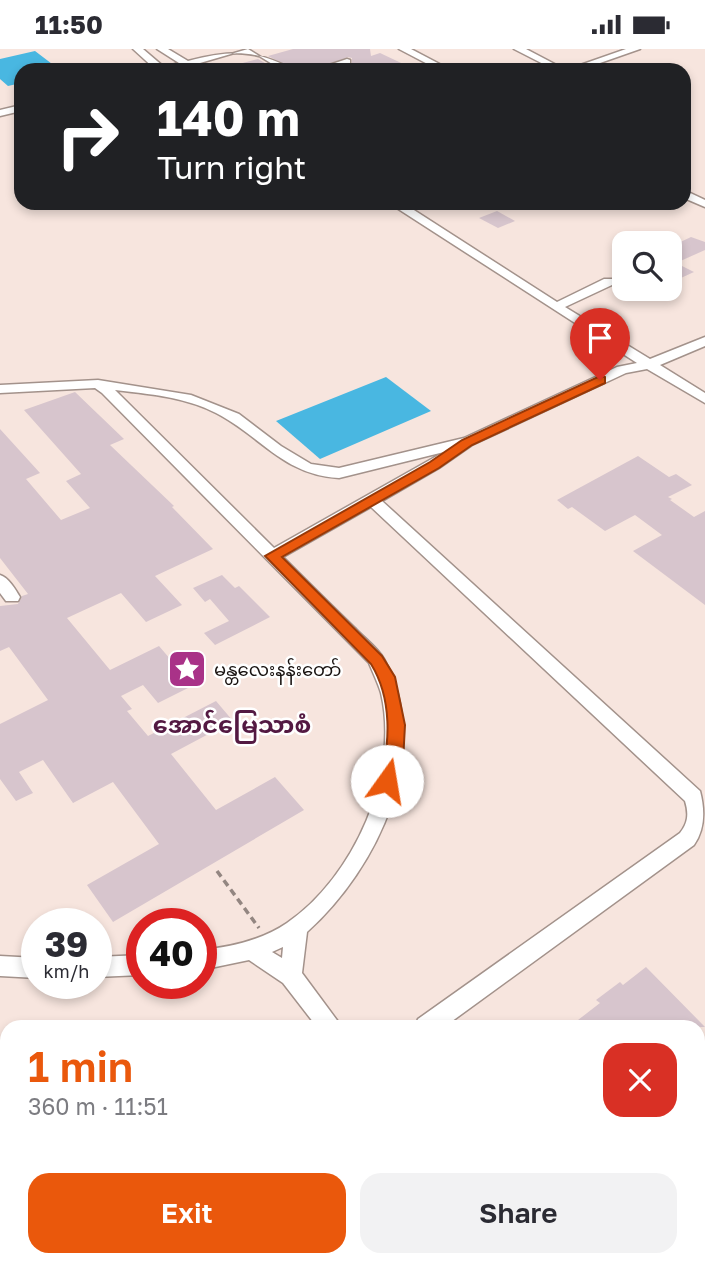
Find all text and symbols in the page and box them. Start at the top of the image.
text: 11:50 [35,9,103,40]
text: 140 m [157,88,300,147]
icon: right [42,91,133,182]
text: Turn right [157,148,306,186]
map controls [612,231,682,301]
button: search [612,231,682,301]
pin [570,308,630,380]
icon: arrive [581,319,619,357]
place icon: မန္တလေးနန်းတော် [166,648,208,690]
place label: မန္တလေးနန်းတော် [214,657,341,685]
district label: အောင်မြေသာစံ [153,709,311,744]
position arrow [350,744,424,818]
speed limit sign: 40 [126,908,217,999]
text: 39 [45,923,88,965]
text: km/h [44,960,89,982]
text: 1 min [28,1041,133,1091]
button: close [603,1043,677,1117]
text: 360 m · 11:51 [28,1092,168,1120]
button: Exit [28,1173,346,1253]
button: Share [360,1173,677,1253]

